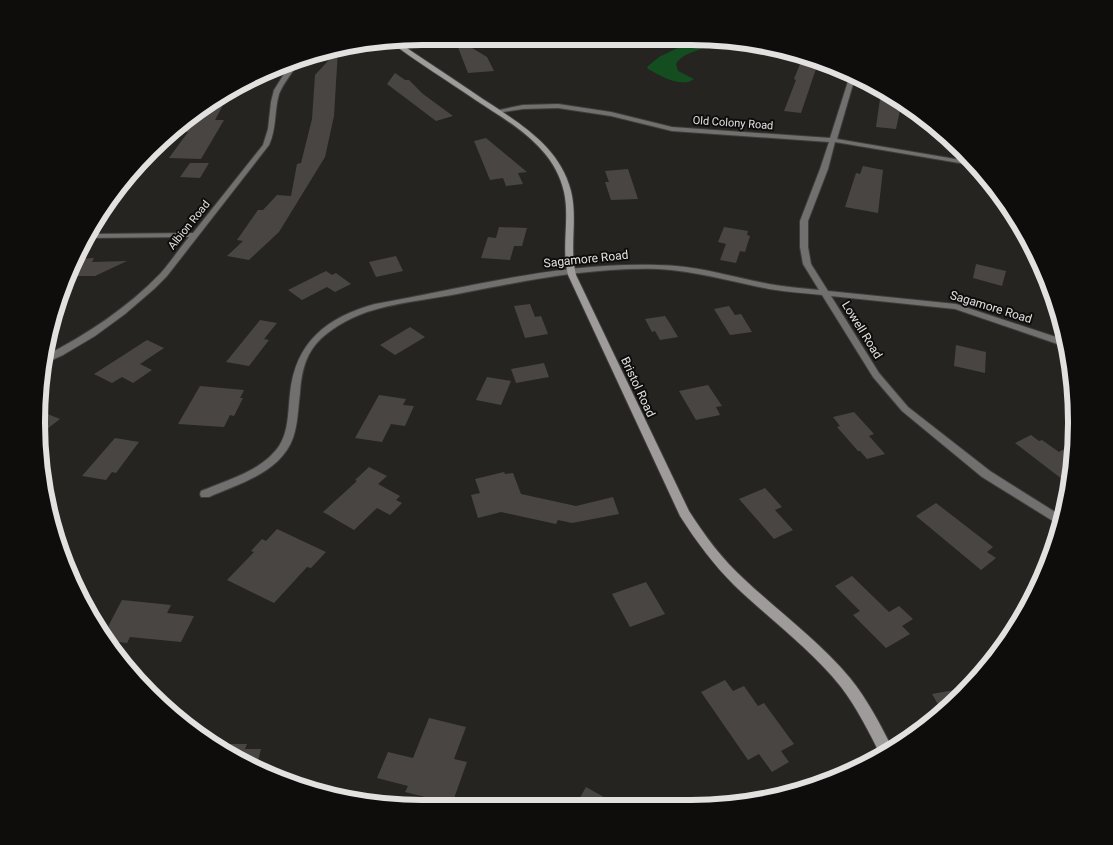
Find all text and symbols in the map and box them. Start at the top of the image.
street label: Old Colony Road [692,114,774,132]
street label: Albion Road [165,198,213,252]
street label: Sagamore Road [543,248,629,270]
street label: Sagamore Road [948,288,1034,326]
street label: Lowell Road [839,299,885,361]
street label: Bristol Road [618,355,658,419]

